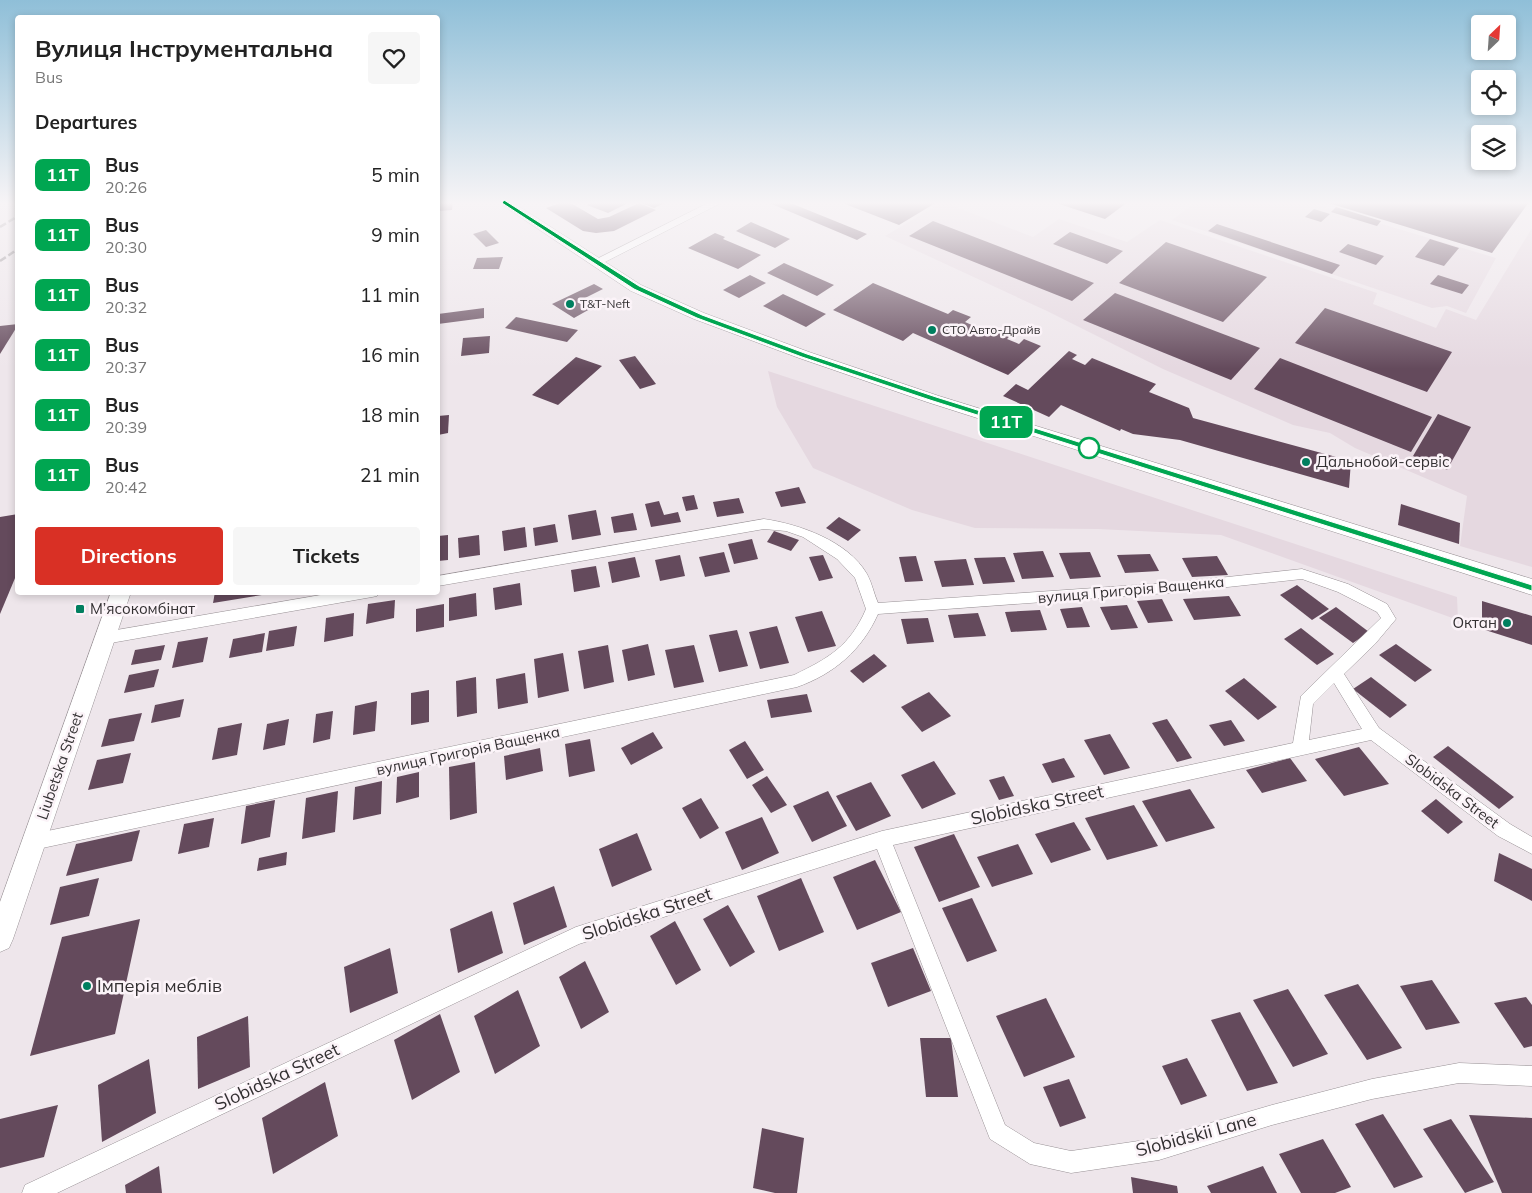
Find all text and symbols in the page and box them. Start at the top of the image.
north arrow [1471,15,1516,60]
map controls [1471,15,1516,170]
button: heart [368,32,420,84]
text: Вулиця Інструментальна [35,33,333,63]
text: Bus [35,67,63,87]
button: locate [1471,70,1516,115]
text: Departures [35,110,137,134]
button: layers [1471,125,1516,170]
text: Bus [105,153,139,177]
text: 11Т [46,163,79,186]
text: 5 min [371,163,420,187]
text: 20:26 [105,177,147,197]
text: Bus [105,213,139,237]
text: 11Т [46,223,79,246]
text: 9 min [371,223,420,247]
text: 20:30 [105,237,147,257]
text: Bus [105,273,139,297]
text: 11Т [46,283,79,306]
text: 11 min [360,283,420,307]
place label: T&T-Neft [580,296,630,311]
text: 20:32 [105,297,147,317]
marker: T&T-Neft [564,298,576,310]
place label: СТО Авто-Драйв [942,322,1041,337]
marker: СТО Авто-Драйв [926,324,938,336]
text: Bus [105,333,139,357]
text: 11Т [46,343,79,366]
text: 16 min [360,343,420,367]
text: 20:37 [105,357,147,377]
text: Bus [105,393,139,417]
text: 11Т [46,403,79,426]
text: 18 min [360,403,420,427]
line badge: 11Т [977,406,1035,438]
text: 11Т [990,410,1022,433]
text: 20:39 [105,417,147,437]
unlabelled marker [1078,437,1100,459]
place label: Дальнобой-сервіс [1316,452,1450,471]
text: Bus [105,453,139,477]
marker: Дальнобой-сервіс [1300,456,1312,468]
text: 11Т [46,463,79,486]
text: 21 min [360,463,420,487]
text: 20:42 [105,477,147,497]
button: Directions [35,527,223,585]
button: Tickets [233,527,420,585]
street label: вулиця Григорія Ващенка [1037,572,1225,607]
place label: М’ясокомбінат [90,599,195,618]
marker: М’ясокомбінат [74,603,86,615]
place label: Октан [1452,613,1497,632]
marker: Октан [1501,617,1513,629]
street label: Liubetska Street [32,710,87,822]
street label: вулиця Григорія Ващенка [374,722,561,779]
street label: Slobidska Street [1402,749,1503,832]
street label: Slobidska Street [968,779,1105,830]
street label: Slobidska Street [579,882,715,945]
place label: Імперія меблів [97,974,222,997]
marker: Імперія меблів [81,980,93,992]
street label: Slobidska Street [211,1038,343,1116]
street label: Slobidskii Lane [1133,1107,1259,1162]

